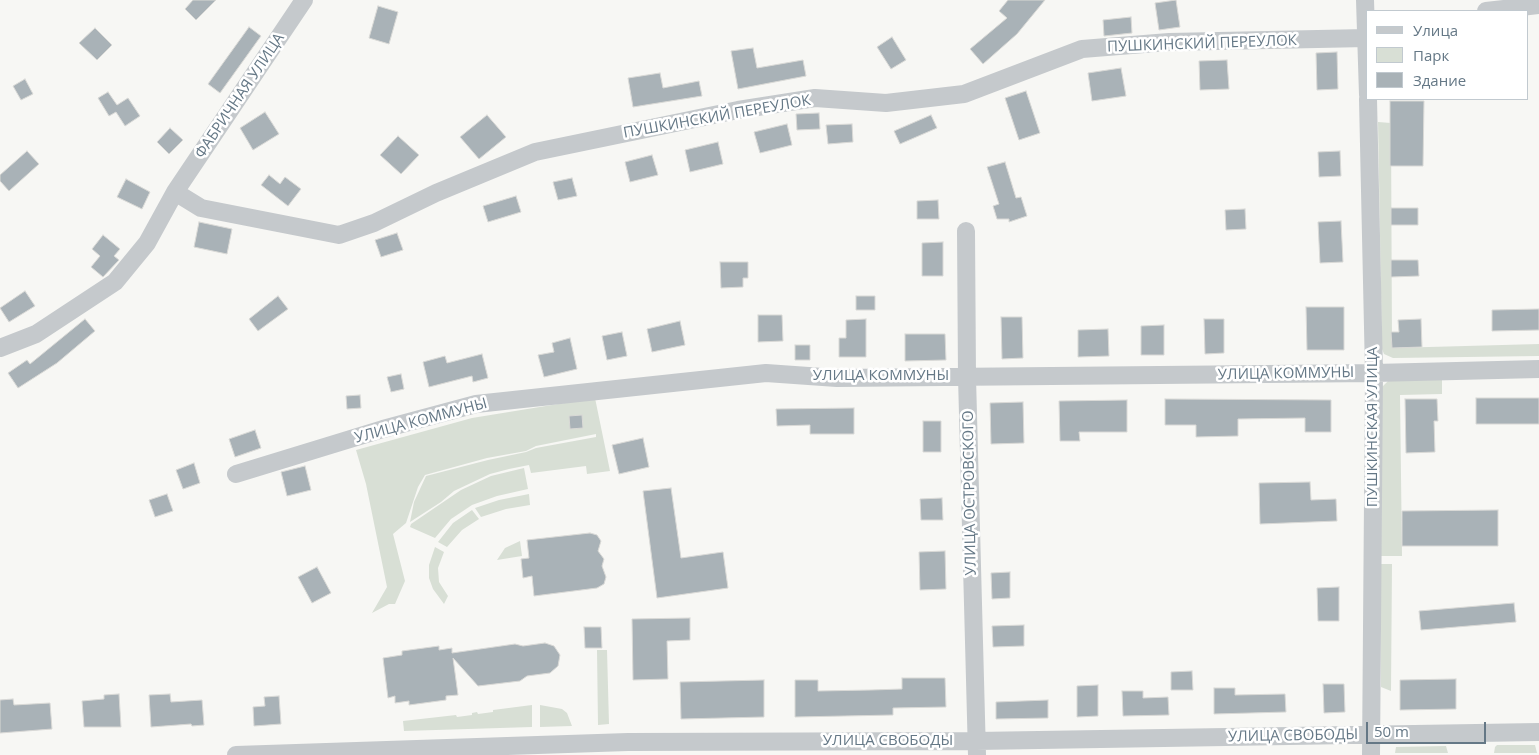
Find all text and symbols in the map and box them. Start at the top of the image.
legend [1366,10,1529,100]
text: Улица [1413,20,1458,40]
street label: ФАБРИЧНАЯ УЛИЦА [191,30,289,162]
street label: ПУШКИНСКИЙ ПЕРЕУЛОК [1107,32,1297,56]
text: Парк [1413,45,1449,65]
text: Здание [1413,70,1466,90]
street label: ПУШКИНСКИЙ ПЕРЕУЛОК [622,92,812,142]
street label: ПУШКИНСКАЯ УЛИЦА [1364,347,1382,507]
street label: УЛИЦА КОММУНЫ [1218,364,1354,384]
street label: УЛИЦА КОММУНЫ [813,367,949,385]
street label: УЛИЦА КОММУНЫ [353,395,489,447]
street label: УЛИЦА ОСТРОВСКОГО [960,410,980,576]
scale bar [1369,712,1489,744]
text: 50 m [1374,721,1409,741]
street label: УЛИЦА СВОБОДЫ [1228,726,1358,746]
street label: УЛИЦА СВОБОДЫ [823,732,953,750]

